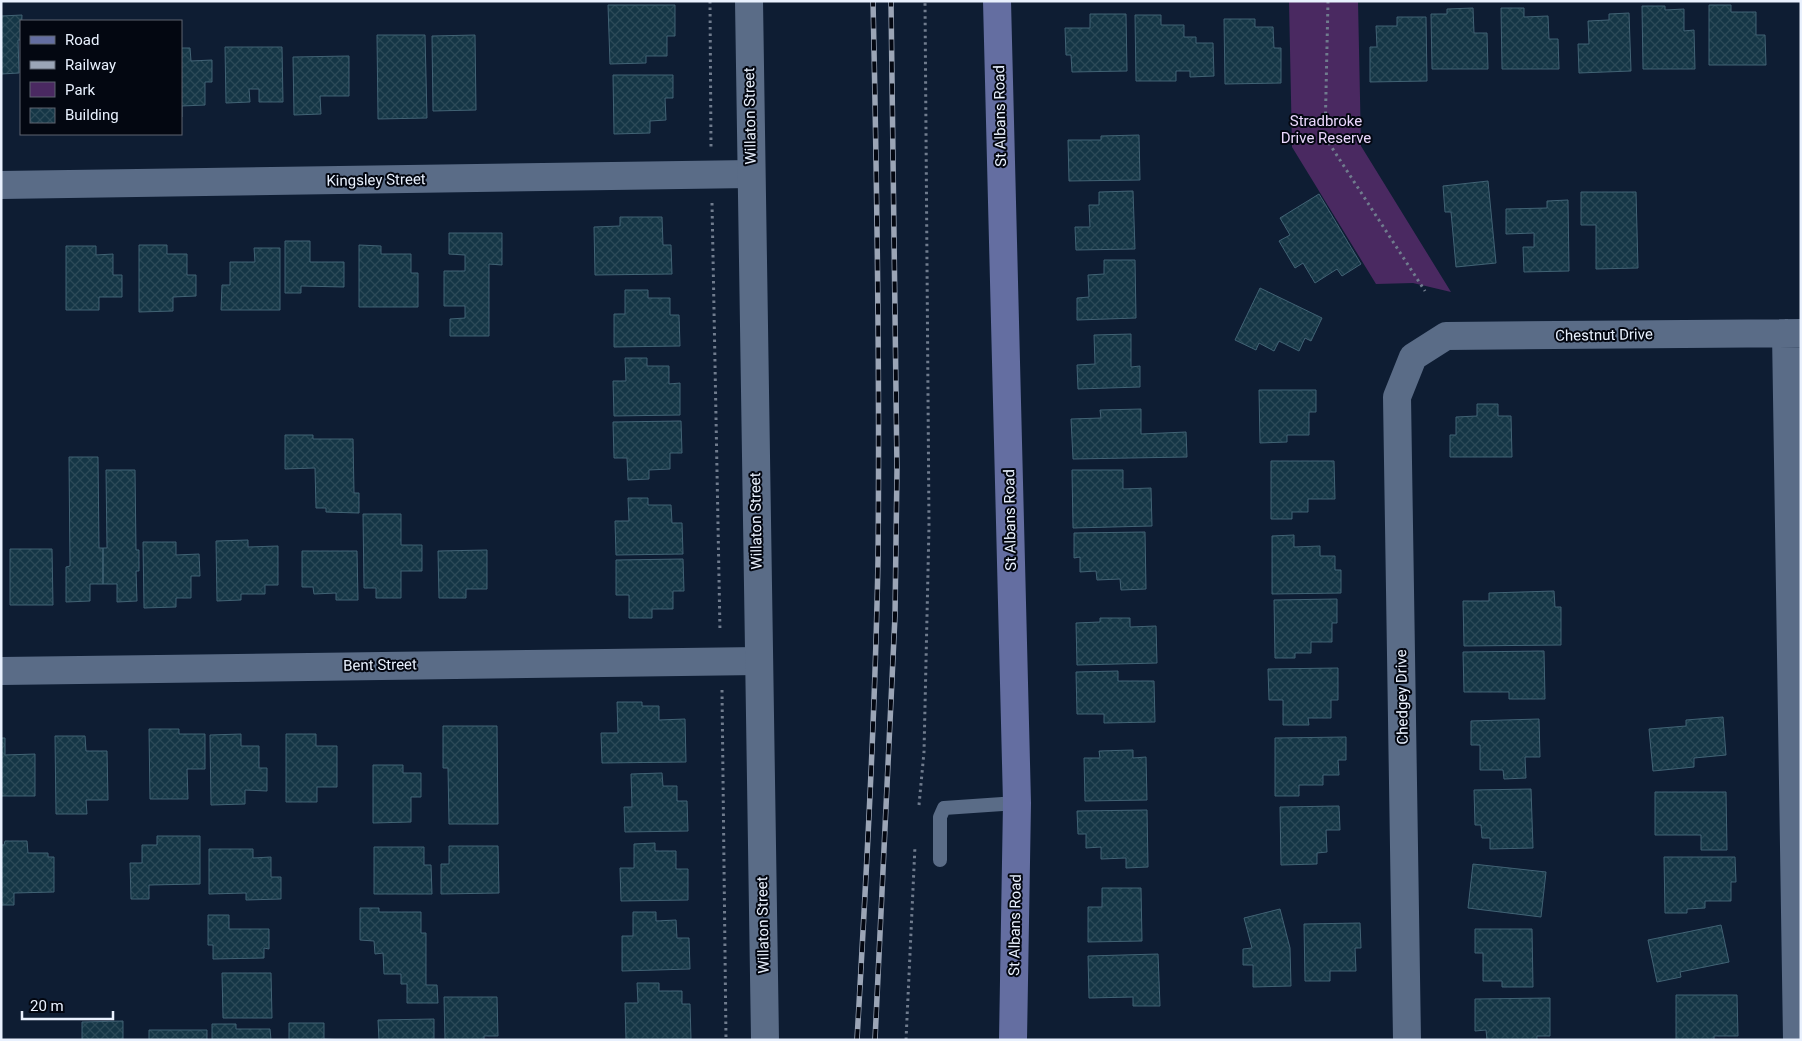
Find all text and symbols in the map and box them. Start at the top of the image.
legend [20,20,182,135]
text: Road [65,31,99,49]
text: Railway [65,56,116,74]
street label: St Albans Road [990,65,1010,167]
street label: Willaton Street [740,67,760,165]
text: Park [65,81,96,99]
text: Building [65,106,119,124]
park label: Stradbroke Drive Reserve [1281,112,1371,147]
street label: Kingsley Street [326,170,426,190]
street label: Chestnut Drive [1555,325,1653,345]
street label: St Albans Road [1000,469,1020,571]
street label: Willaton Street [746,472,766,570]
street label: Chedgey Drive [1392,649,1412,745]
street label: Bent Street [343,655,417,675]
street label: St Albans Road [1005,874,1025,976]
street label: Willaton Street [753,876,773,974]
scale bar [22,988,114,1020]
text: 20 m [30,997,64,1015]

